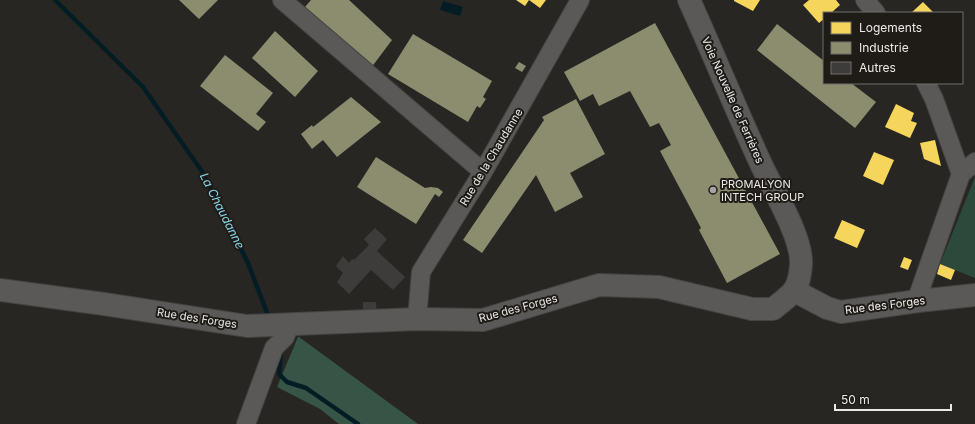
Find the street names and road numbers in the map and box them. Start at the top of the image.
street label: Voie Nouvelle de Ferrières [699,35,767,166]
street label: Rue de la Chaudanne [456,106,526,208]
street label: Rue des Forges [477,291,559,325]
street label: Rue des Forges [844,293,926,317]
street label: Rue des Forges [156,305,238,331]

